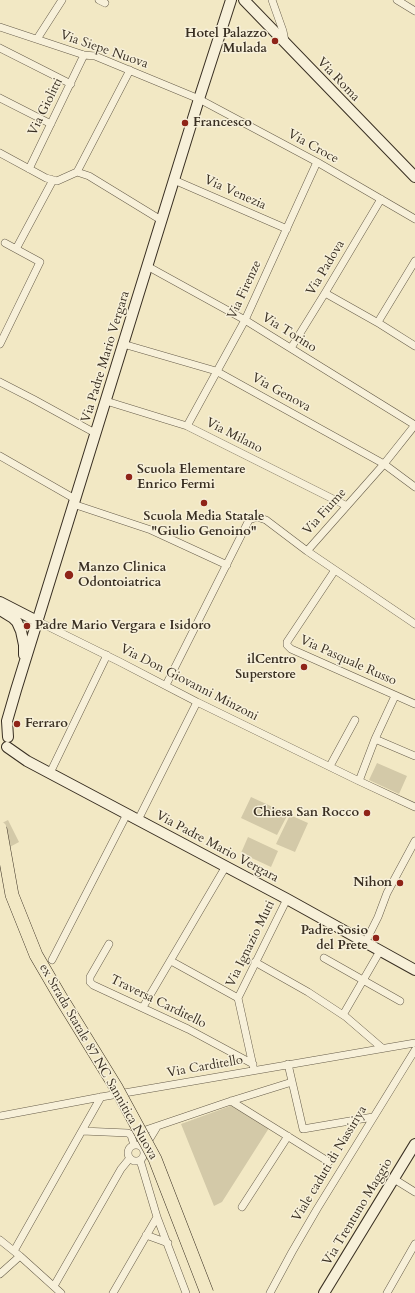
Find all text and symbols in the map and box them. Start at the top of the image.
place label: Hotel Palazzo Mulada [185,26,267,57]
street label: Via Siepe Nuova [58,28,150,72]
marker: Hotel Palazzo Mulada [270,36,280,46]
street label: Via Roma [313,55,363,105]
street label: Via Giolitti [25,76,67,138]
place label: Francesco [193,115,252,131]
marker: Francesco [180,118,190,128]
street label: Via Croce [285,127,341,167]
street label: Via Venezia [202,172,268,214]
street label: Via Padova [303,238,349,298]
street label: Via Firenze [225,258,265,322]
street label: Via Padre Mario Vergara [79,289,133,425]
street label: Via Torino [259,310,319,356]
street label: Via Genova [249,370,313,416]
street label: Via Milano [203,415,265,457]
place label: Scuola Elementare Enrico Fermi [137,462,246,493]
marker: Scuola Elementare Enrico Fermi [124,472,134,482]
street label: Via Fiume [300,485,350,539]
marker: Scuola Media Statale "Giulio Genoino" [199,498,209,508]
place label: Scuola Media Statale "Giulio Genoino" [144,509,264,540]
place label: Manzo Clinica Odontoiatrica [78,560,166,591]
marker: Manzo Clinica Odontoiatrica [63,569,75,581]
place label: Padre Mario Vergara e Isidoro [35,618,211,634]
marker: Padre Mario Vergara e Isidoro [22,621,32,631]
street label: Via Pasquale Russo [297,633,399,689]
street label: Via Don Giovanni Minzoni [117,641,261,725]
place label: ilCentro Superstore [235,652,296,683]
marker: ilCentro Superstore [299,662,309,672]
place label: Ferraro [25,716,68,732]
marker: Ferraro [12,719,22,729]
place label: Chiesa San Rocco [253,805,359,821]
street label: Via Padre Mario Vergara [153,808,281,886]
marker: Chiesa San Rocco [362,808,372,818]
place label: Nihon [353,875,392,891]
marker: Nihon [395,878,405,888]
street label: Via Ignazio Muti [223,898,279,990]
place label: Padre Sosio del Prete [301,923,368,954]
marker: Padre Sosio del Prete [371,933,381,943]
street label: ex Strada Statale 87 NC Sannitica Nuova [35,961,161,1163]
street label: Traversa Carditello [107,972,209,1032]
street label: Via Carditello [166,1053,244,1081]
street label: Viale caduti di Nassiriya [289,1103,371,1225]
street label: Via Trentuno Maggio [320,1156,396,1268]

